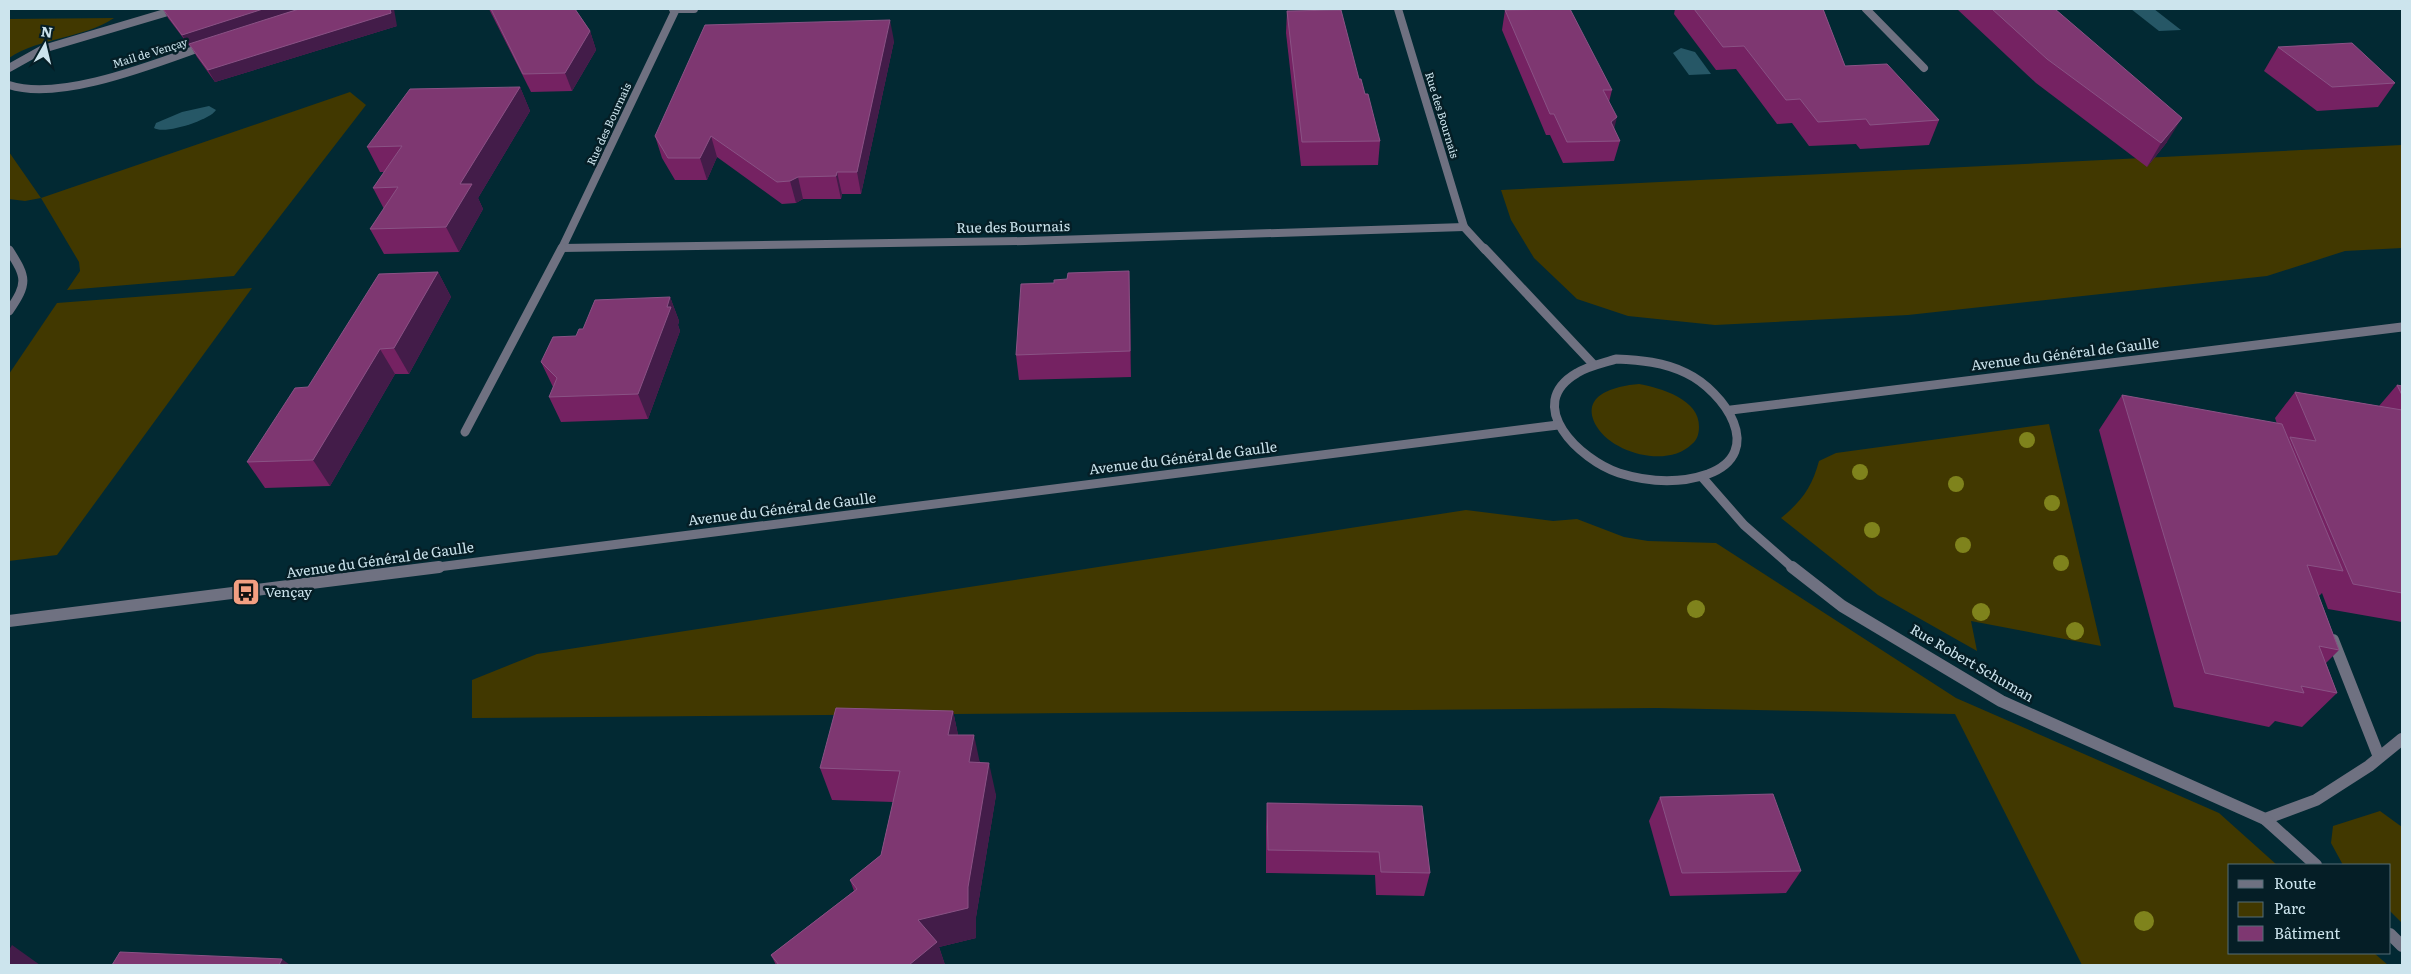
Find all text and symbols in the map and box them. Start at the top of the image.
north arrow [20,20,70,70]
text: N [40,20,54,42]
street label: Mail de Vençay [110,33,190,71]
street label: Rue des Bournais [1422,70,1464,160]
street label: Rue des Bournais [582,80,634,167]
street label: Rue des Bournais [956,215,1070,237]
street label: Avenue du Général de Gaulle [1970,332,2160,374]
street label: Avenue du Général de Gaulle [1088,436,1278,478]
street label: Avenue du Général de Gaulle [687,487,877,529]
street label: Avenue du Général de Gaulle [285,536,475,582]
bus stop icon: Vençay [231,577,261,607]
place label: Vençay [265,581,313,601]
street label: Rue Robert Schuman [1907,618,2038,706]
legend [2228,864,2391,954]
text: Route [2274,871,2316,894]
text: Parc [2274,896,2306,919]
text: Bâtiment [2274,921,2340,944]

